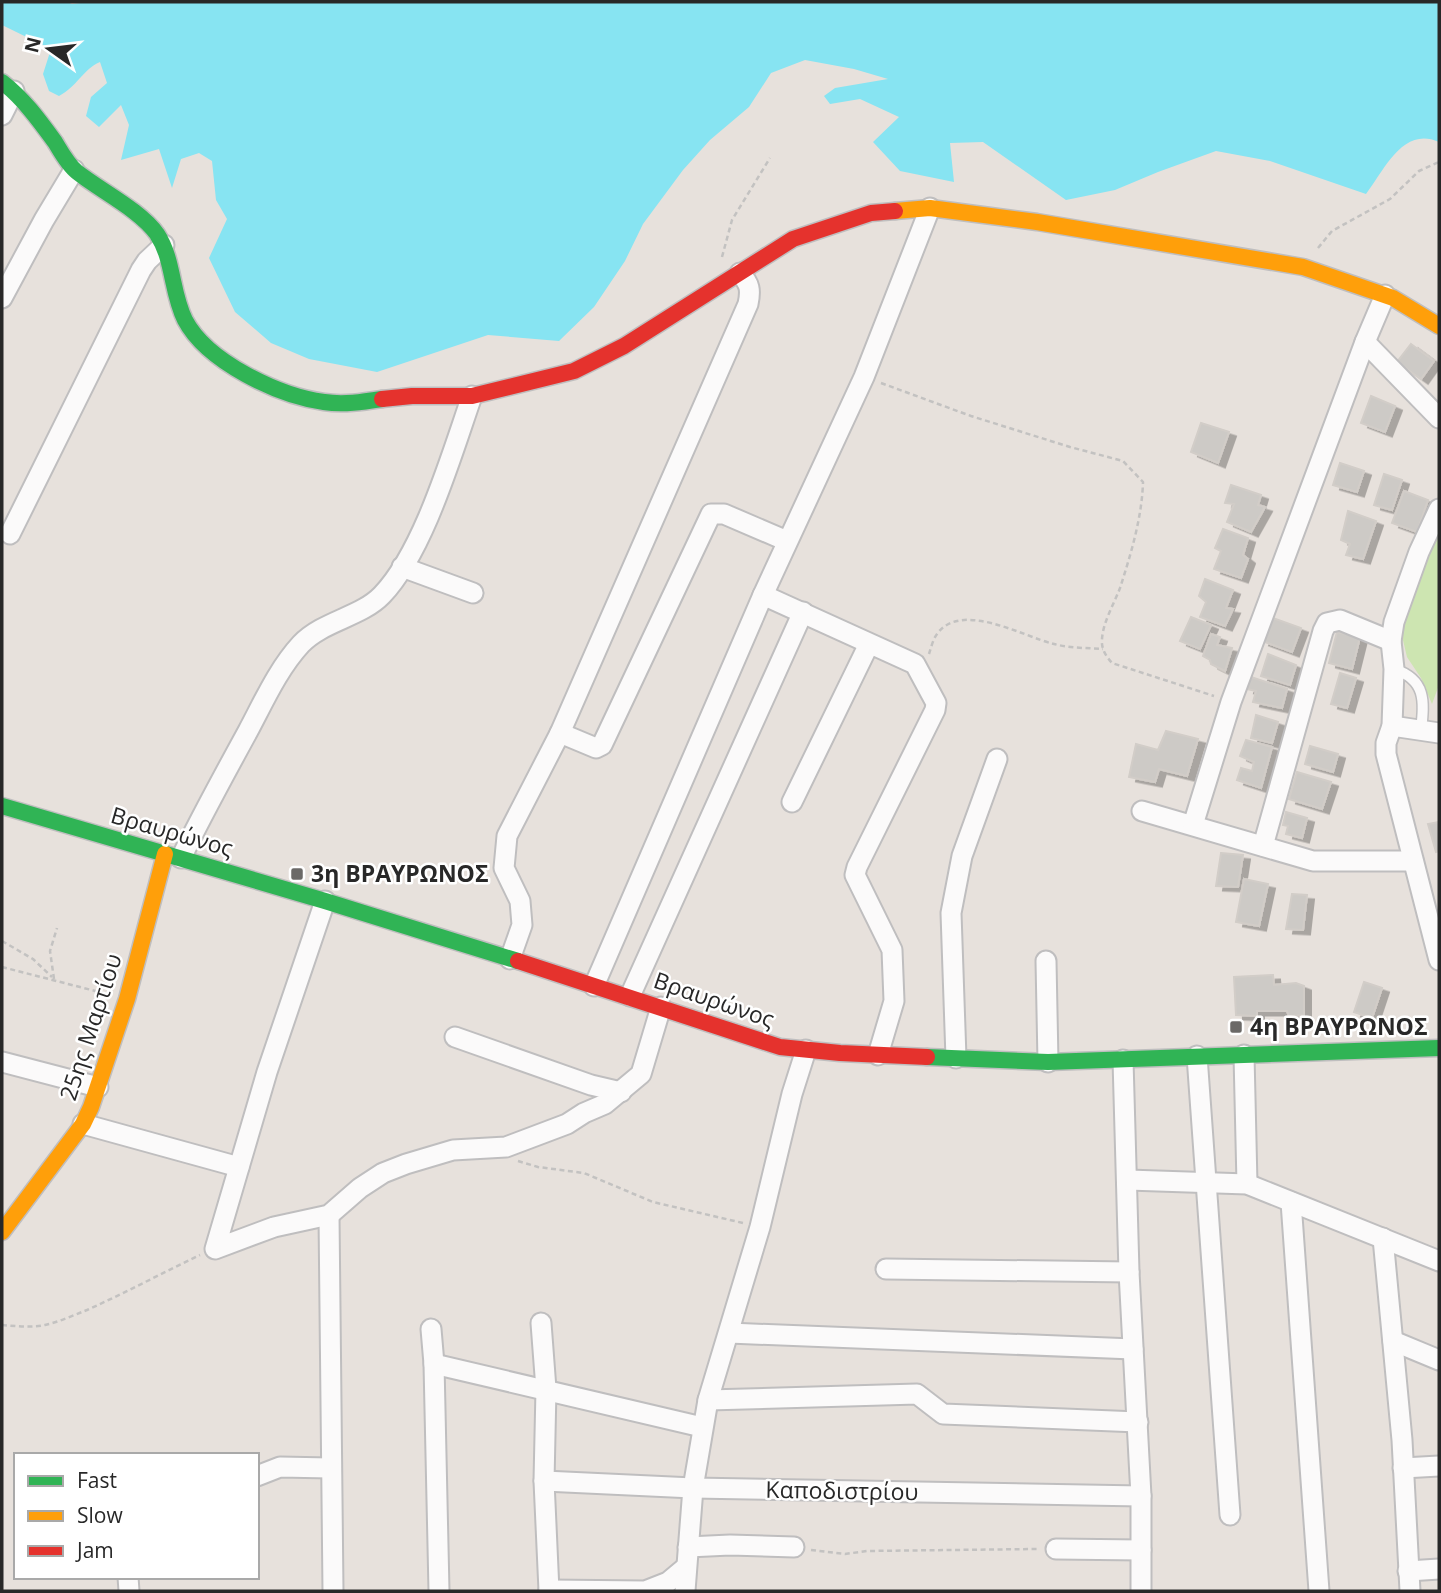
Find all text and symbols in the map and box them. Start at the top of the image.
north arrow [14,14,84,84]
text: N [18,34,47,56]
street label: Βραυρώνος [107,798,237,864]
place label: 3η ΒΡΑΥΡΩΝΟΣ [311,857,489,889]
marker: 3η ΒΡΑΥΡΩΝΟΣ [289,866,305,882]
street label: 25ης Μαρτίου [51,949,129,1104]
street label: Βραυρώνος [650,963,779,1035]
place label: 4η ΒΡΑΥΡΩΝΟΣ [1250,1010,1428,1042]
marker: 4η ΒΡΑΥΡΩΝΟΣ [1228,1019,1244,1035]
legend [14,1453,259,1579]
text: Fast [77,1466,117,1494]
street label: Καποδιστρίου [765,1473,919,1507]
text: Slow [77,1501,123,1529]
text: Jam [75,1536,114,1564]

